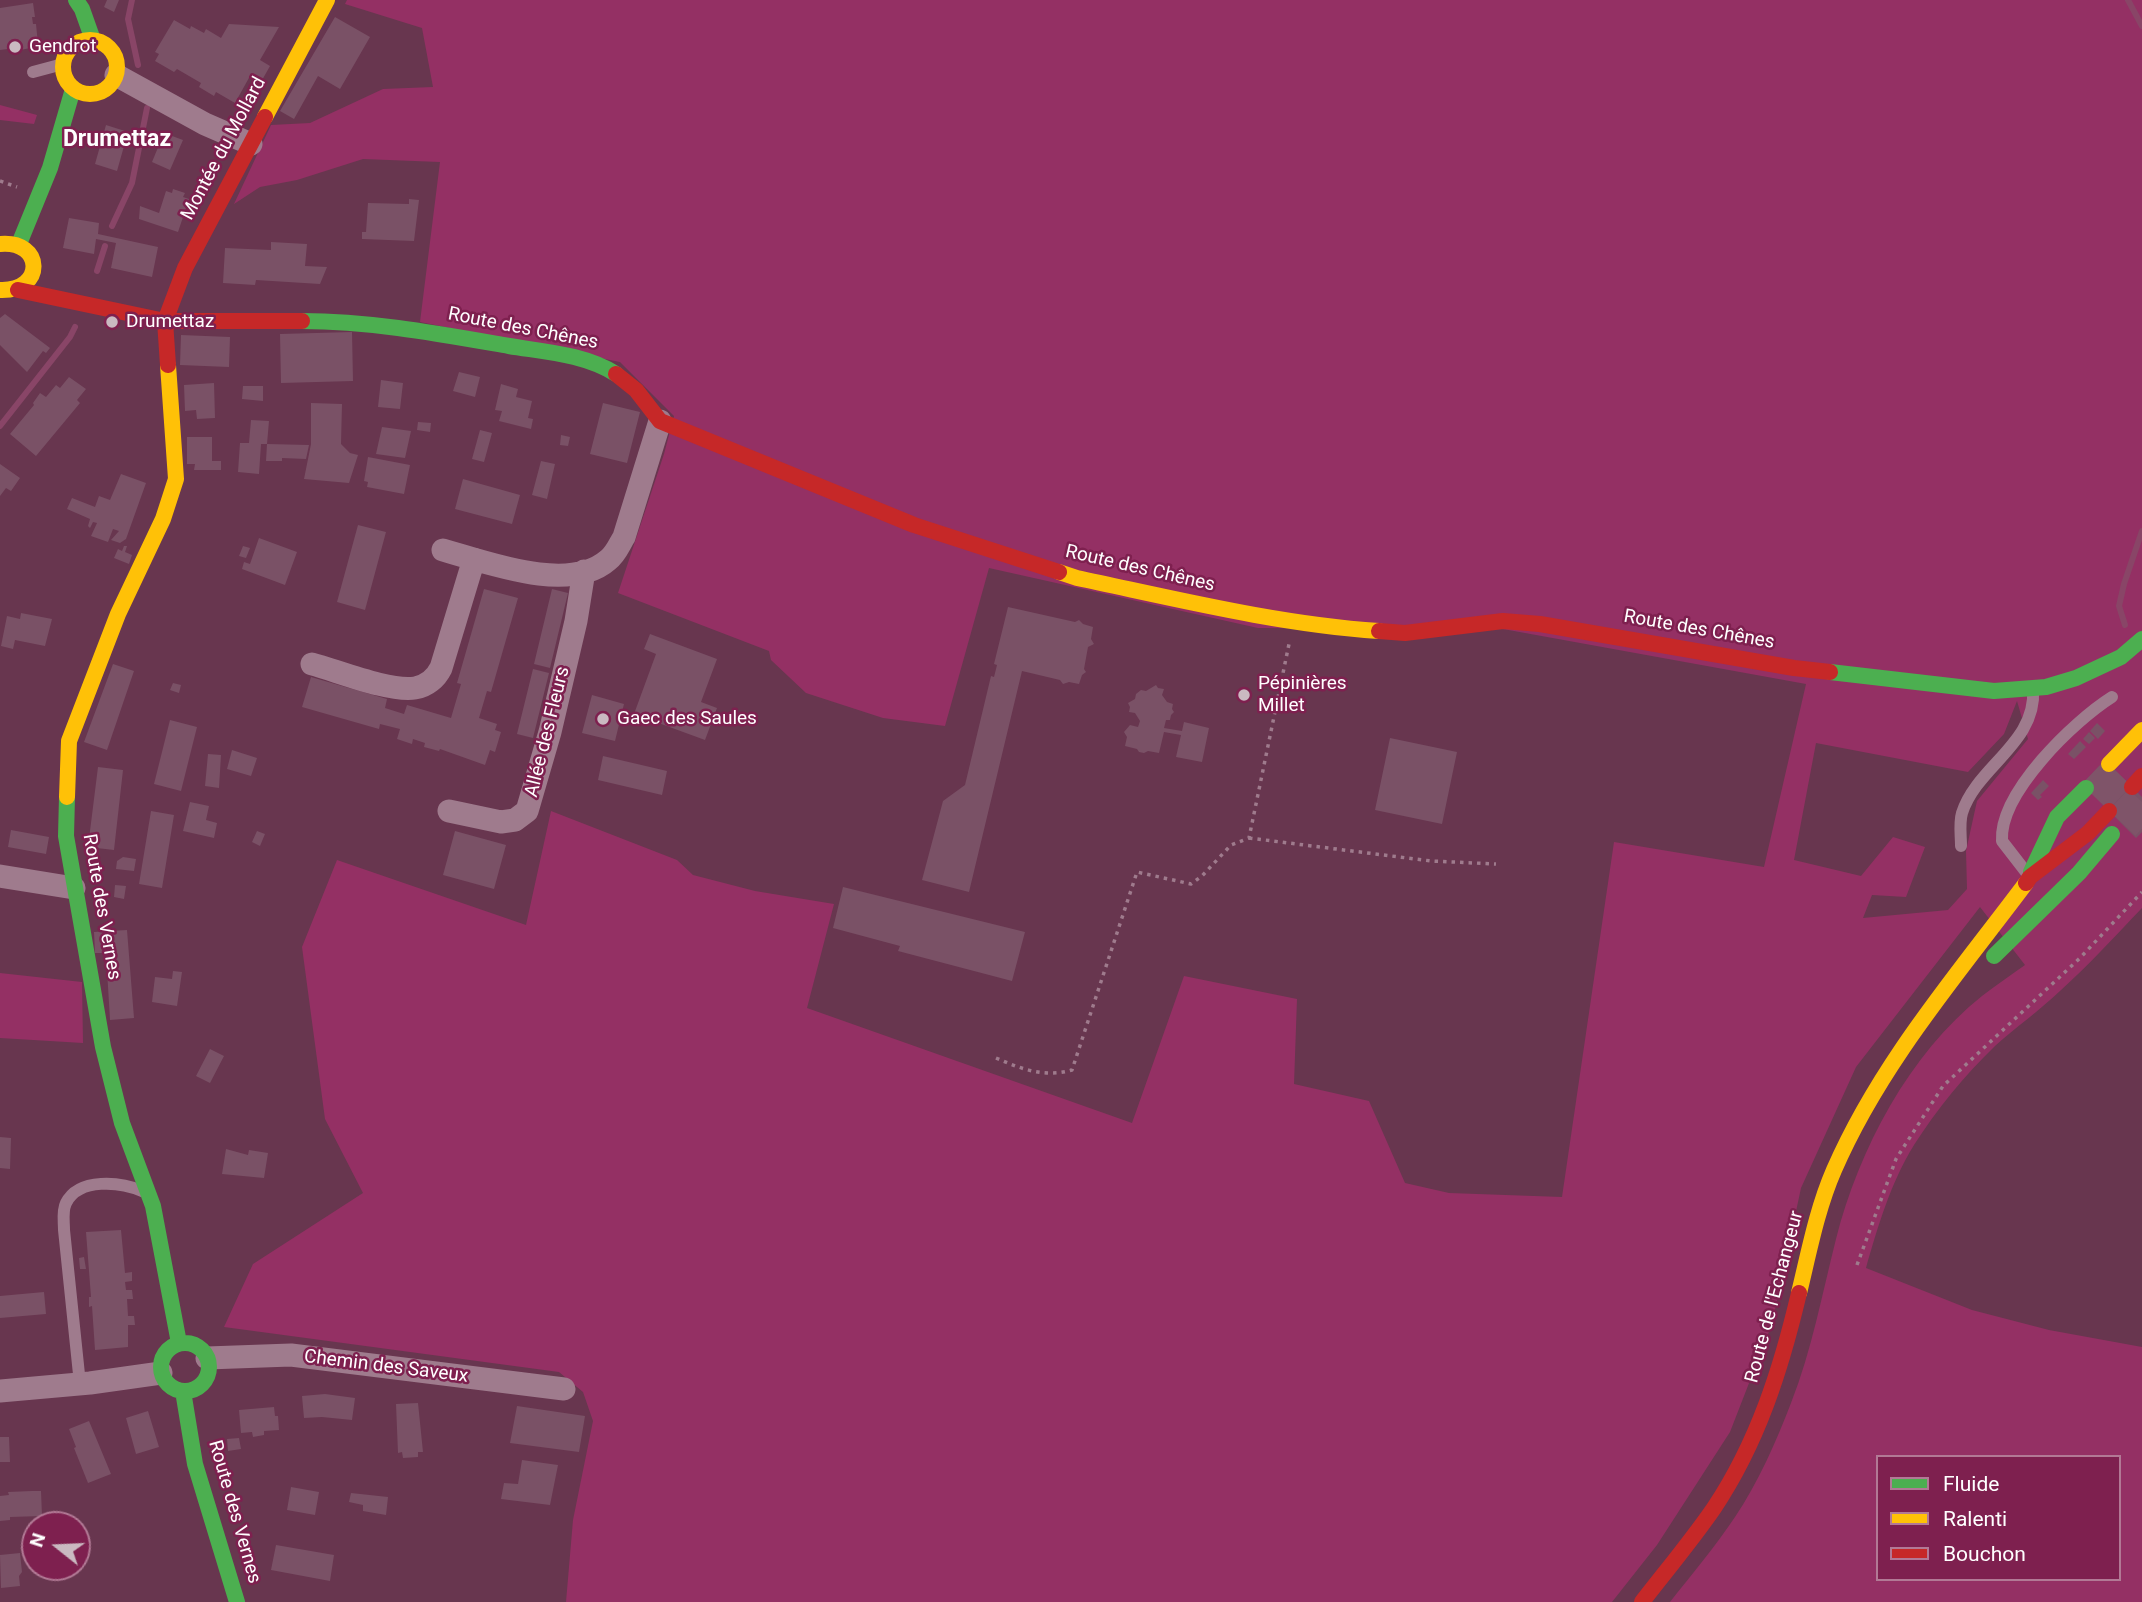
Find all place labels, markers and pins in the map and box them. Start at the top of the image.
place label: Gendrot [29,36,97,58]
marker: Gendrot [7,39,23,55]
place label: Drumettaz [126,311,214,333]
marker: Drumettaz [104,314,120,330]
place label: Pépinières Millet [1258,673,1347,717]
marker: Pépinières Millet [1236,687,1252,703]
place label: Gaec des Saules [617,708,757,730]
marker: Gaec des Saules [595,711,611,727]

